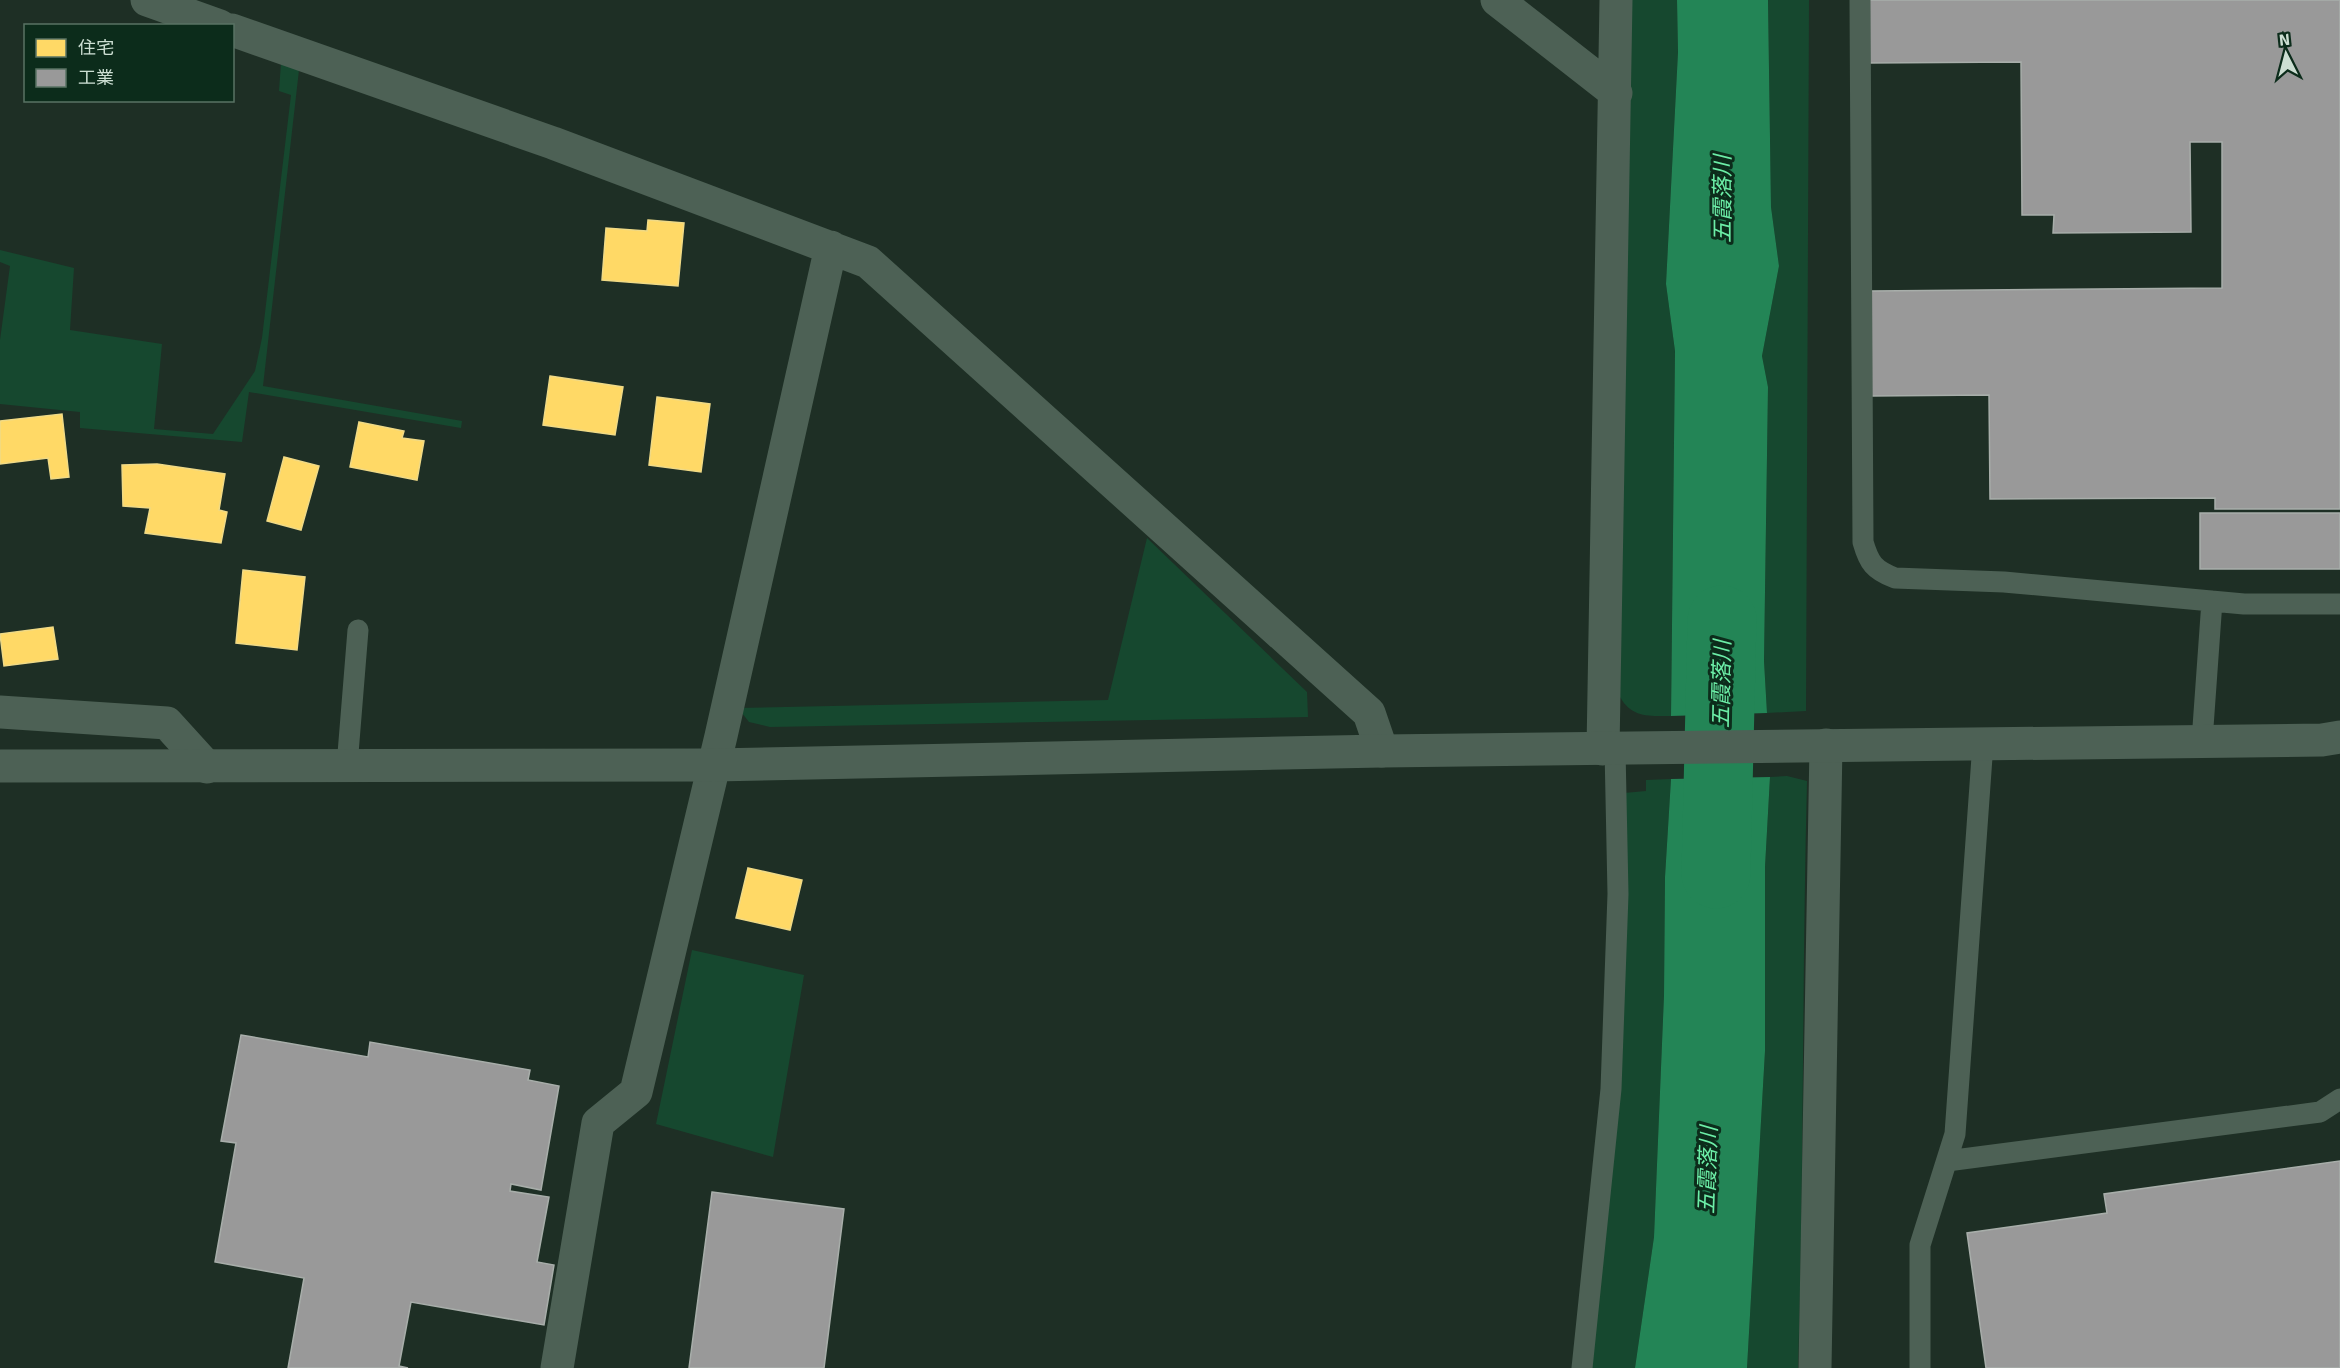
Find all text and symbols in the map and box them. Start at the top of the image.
legend [24,24,234,102]
north arrow [2256,24,2316,84]
text: N [2278,30,2291,51]
text: 住宅 [78,37,114,59]
text: 工業 [78,67,114,89]
water label: 五霞落川 [1709,153,1736,243]
water label: 五霞落川 [1707,638,1736,728]
water label: 五霞落川 [1692,1124,1723,1214]

